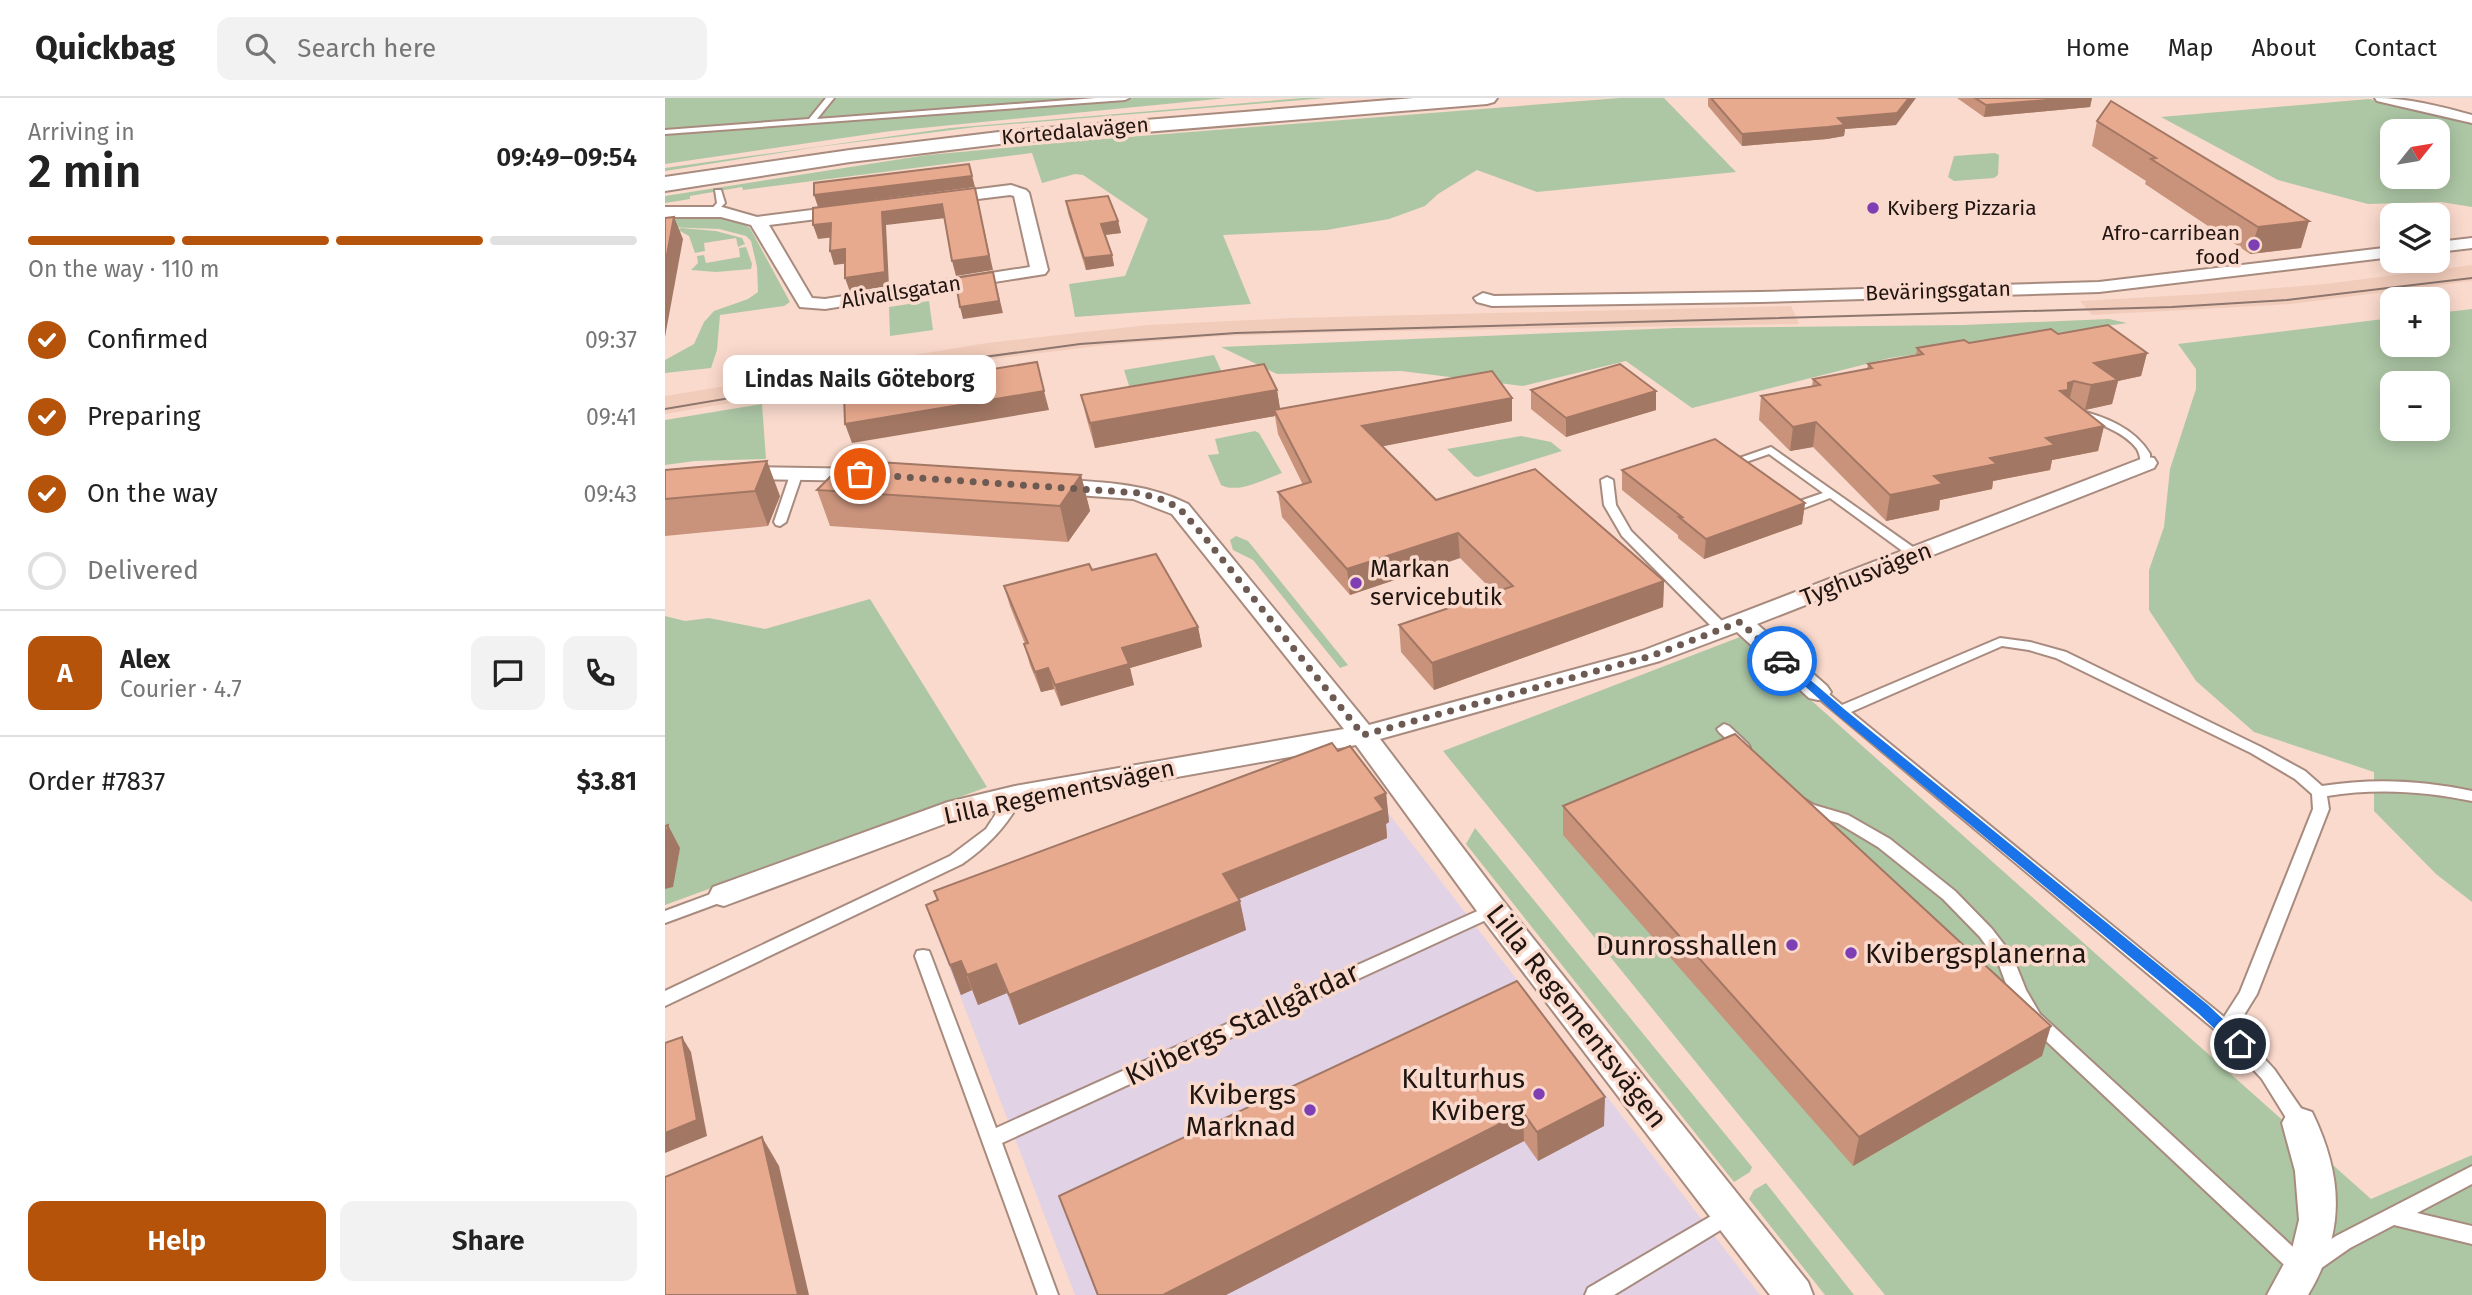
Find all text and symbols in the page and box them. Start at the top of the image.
search box [217,17,707,80]
text: Quickbag [35,28,175,68]
icon: search [241,29,279,67]
text: Search here [297,33,436,64]
text: Home [2066,34,2130,62]
text: Map [2168,34,2214,62]
text: About [2252,34,2316,62]
text: Contact [2354,34,2437,62]
street label: Kortedalavägen [1000,112,1150,150]
text: Arriving in [28,118,135,146]
north arrow [2380,119,2450,189]
map controls [2380,119,2450,441]
text: 09:49–09:54 [496,142,637,173]
text: 2 min [28,144,141,199]
place label: Kviberg Pizzaria [1887,195,2037,221]
marker: Kviberg Pizzaria [1865,200,1881,216]
button: layers [2380,203,2450,273]
place label: Afro-carribean food [2102,220,2240,270]
marker: Afro-carribean food [2246,237,2262,253]
text: On the way · 110 m [28,255,220,283]
street label: Alivallsgatan [839,270,963,314]
street label: Beväringsgatan [1865,275,2011,307]
button: + [2380,287,2450,357]
icon: check [28,321,66,359]
text: Confirmed [87,324,208,355]
text: 09:37 [585,326,637,354]
callout: Lindas Nails Göteborg [723,355,997,404]
text: Lindas Nails Göteborg [745,365,974,393]
button: − [2380,371,2450,441]
icon: check [28,398,66,436]
text: Preparing [87,401,200,432]
text: 09:41 [586,403,637,431]
pin [830,444,890,504]
icon: bag [841,455,879,493]
icon: check [28,475,66,513]
text: On the way [87,478,218,509]
text: 09:43 [584,480,637,508]
street label: Tyghusvägen [1797,536,1935,612]
text: Delivered [87,555,199,586]
place label: Markan servicebutik [1370,555,1503,611]
marker: Markan servicebutik [1348,575,1364,591]
courier [1747,626,1817,696]
button: chat [471,636,545,710]
button: phone [563,636,637,710]
icon: car [1763,642,1801,680]
text: Alex [120,644,170,675]
text: A [57,658,73,689]
text: Courier · 4.7 [120,675,242,703]
street label: Lilla Regementsvägen [941,754,1177,830]
text: Order #7837 [28,766,165,797]
text: $3.81 [577,766,637,797]
street label: Lilla Regementsvägen [1480,898,1674,1134]
place label: Dunrosshallen [1596,929,1778,962]
marker: Dunrosshallen [1784,937,1800,953]
place label: Kvibergsplanerna [1865,937,2087,970]
marker: Kvibergsplanerna [1843,945,1859,961]
street label: Kvibergs Stallgårdar [1120,955,1364,1093]
pin [2210,1014,2270,1074]
icon: home [2221,1025,2259,1063]
place label: Kulturhus Kviberg [1401,1062,1525,1127]
place label: Kvibergs Marknad [1185,1078,1296,1143]
marker: Kulturhus Kviberg [1531,1086,1547,1102]
marker: Kvibergs Marknad [1302,1102,1318,1118]
button: Help [28,1201,326,1281]
button: Share [340,1201,637,1281]

